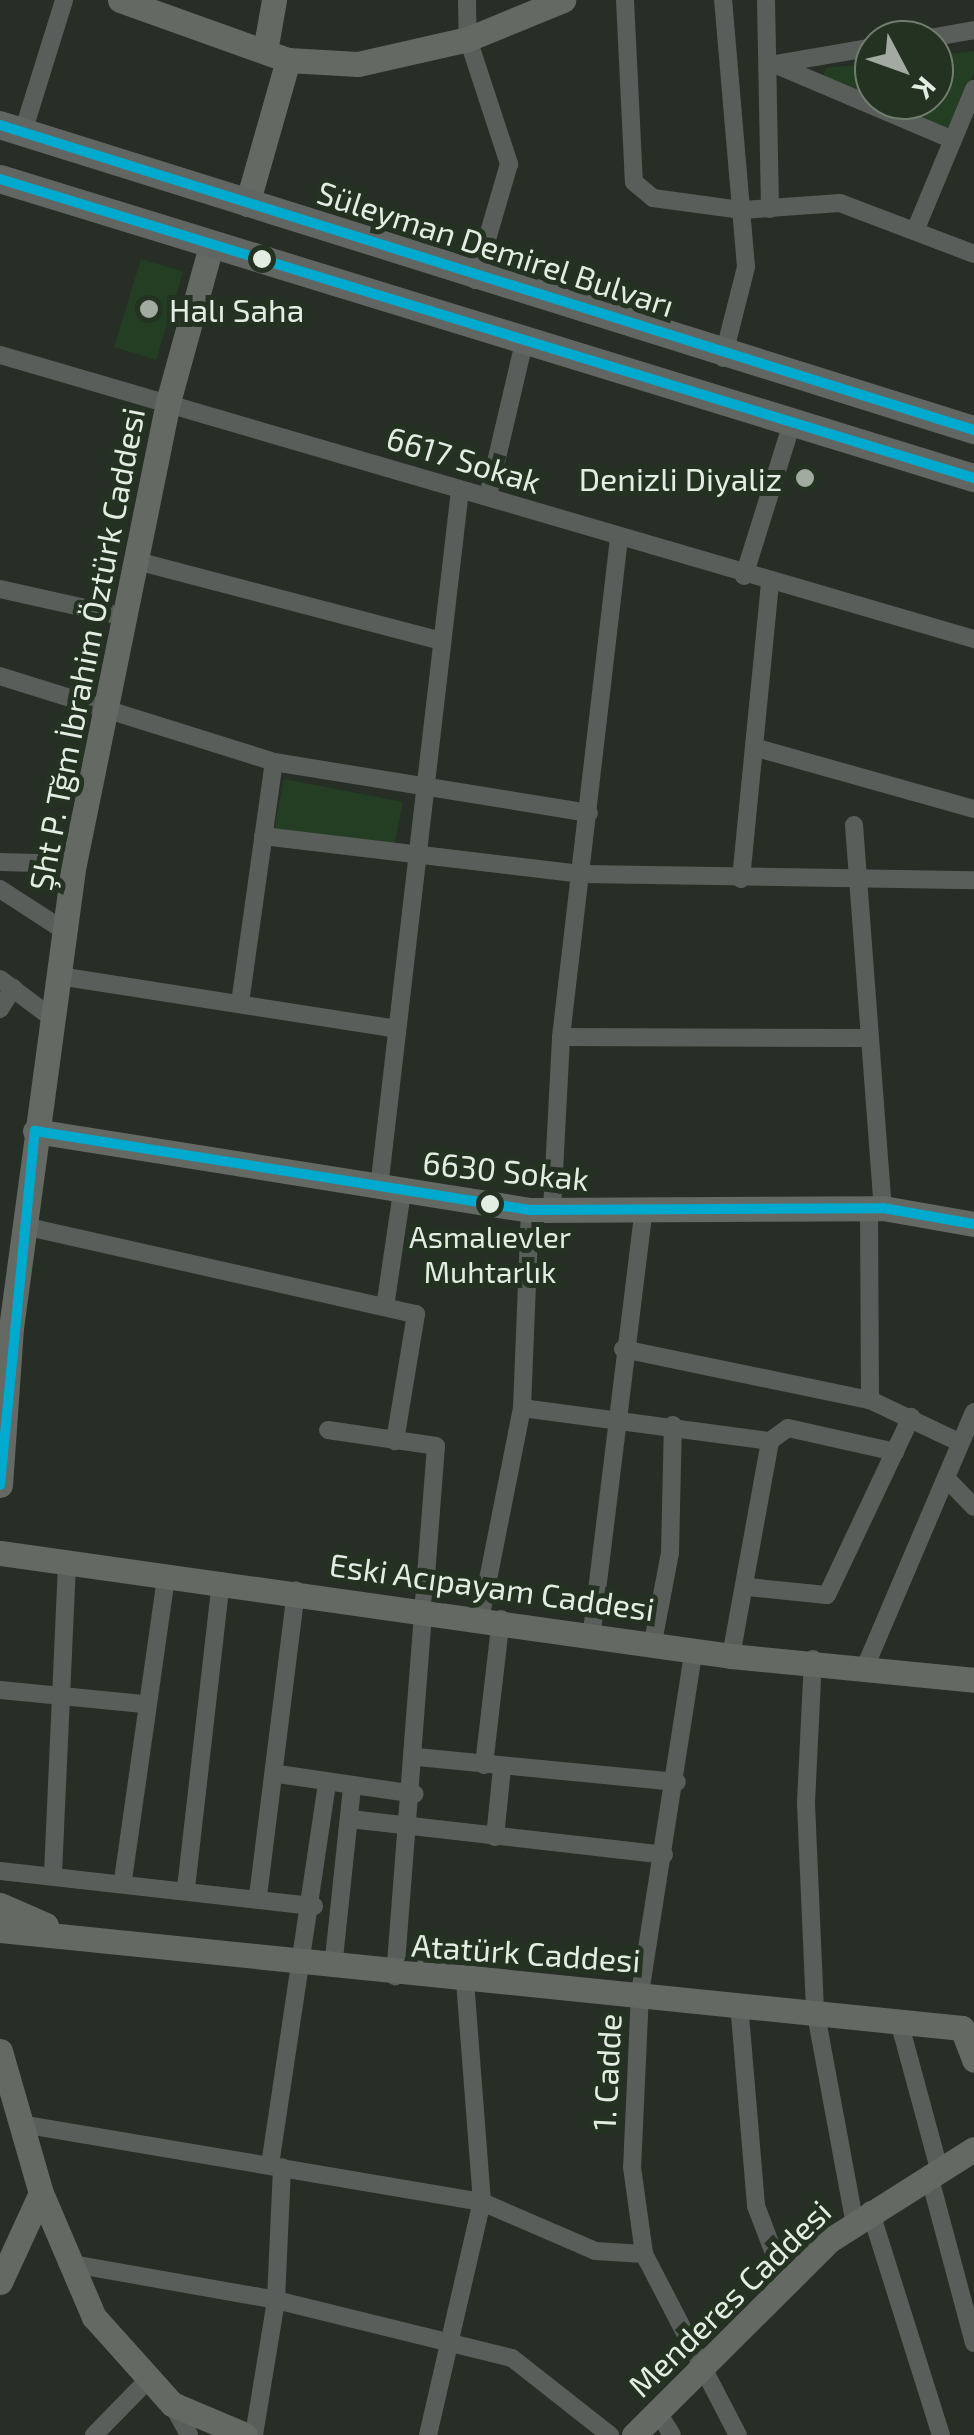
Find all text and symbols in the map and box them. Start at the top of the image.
north arrow [854,20,954,120]
text: K [906,71,944,106]
street label: Süleyman Demirel Bulvarı [312,172,680,324]
unlabelled marker [252,249,272,269]
place label: Halı Saha [169,290,304,328]
marker: Halı Saha [138,298,160,320]
street label: Şht P. Tğm İbrahim Öztürk Caddesi [20,404,152,894]
street label: 6617 Sokak [382,417,546,501]
place label: Denizli Diyaliz [579,459,782,497]
marker: Denizli Diyaliz [792,465,818,491]
street label: 6630 Sokak [421,1142,591,1198]
marker: Asmalıevler Muhtarlık [480,1194,500,1214]
place label: Asmalıevler Muhtarlık [409,1218,571,1288]
street label: Eski Acıpayam Caddesi [327,1544,657,1628]
street label: Atatürk Caddesi [410,1925,642,1979]
street label: 1. Cadde [584,2013,628,2131]
street label: Menderes Caddesi [620,2192,838,2404]

